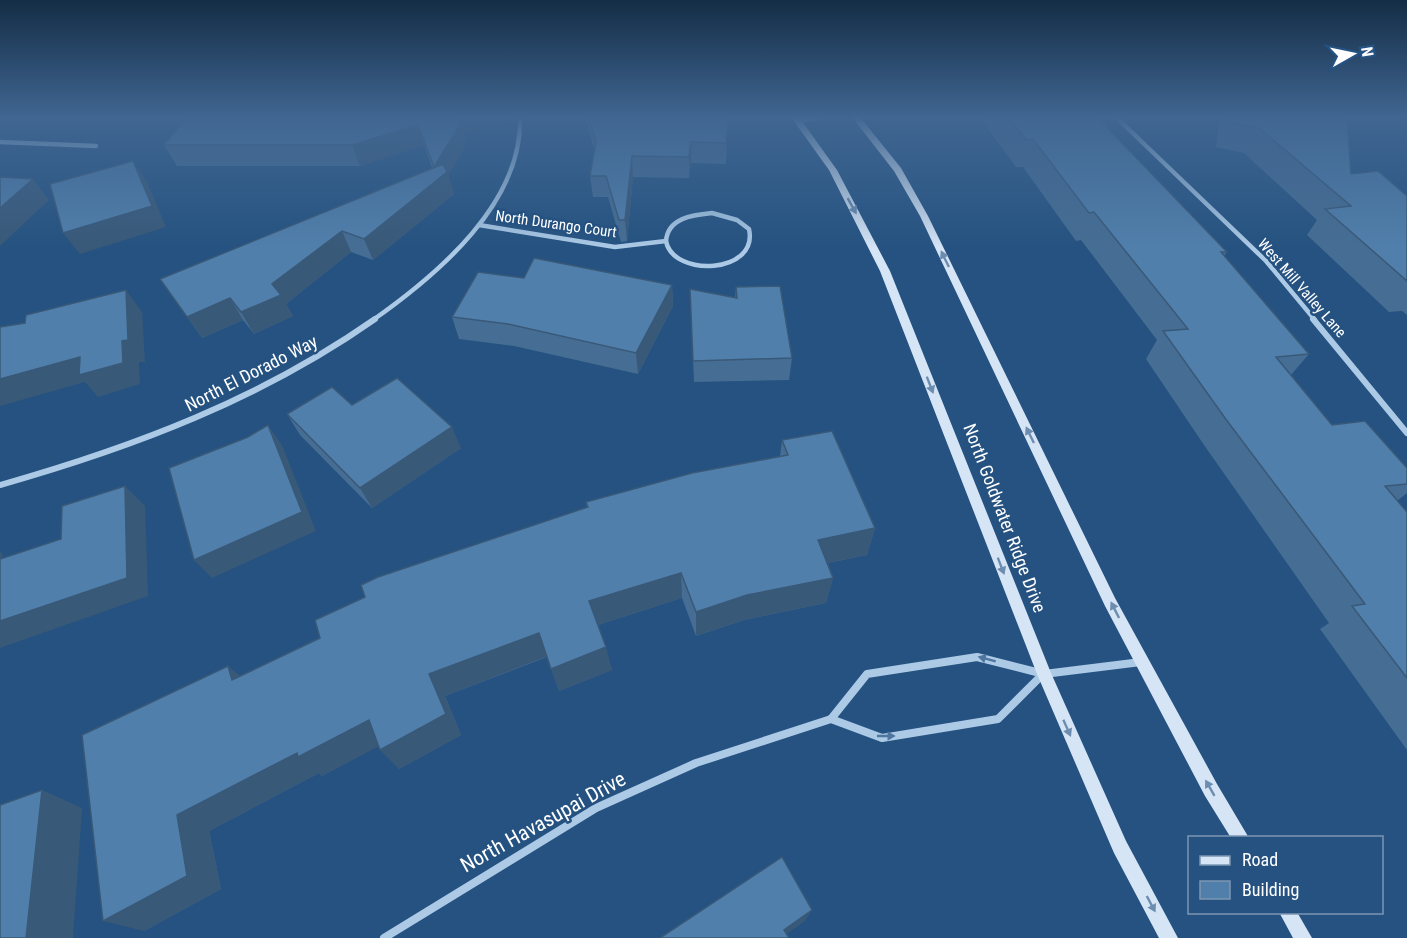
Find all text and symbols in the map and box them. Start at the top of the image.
north arrow [1323,24,1383,84]
text: N [1357,45,1377,58]
one-way arrow [847,198,857,215]
street label: North Durango Court [494,207,618,241]
street label: West Mill Valley Lane [1254,235,1350,341]
one-way arrow [941,251,950,268]
street label: North El Dorado Way [181,330,321,416]
one-way arrow [926,376,935,394]
street label: North Goldwater Ridge Drive [959,421,1051,615]
one-way arrow [1026,426,1035,443]
one-way arrow [996,558,1006,576]
one-way arrow [1110,602,1120,619]
one-way arrow [978,654,996,664]
one-way arrow [1063,719,1072,736]
one-way arrow [877,731,896,741]
street label: North Havasupai Drive [456,767,630,877]
one-way arrow [1206,779,1216,796]
legend [1188,836,1383,914]
text: Road [1242,849,1278,870]
text: Building [1242,879,1299,900]
one-way arrow [1146,896,1156,913]

